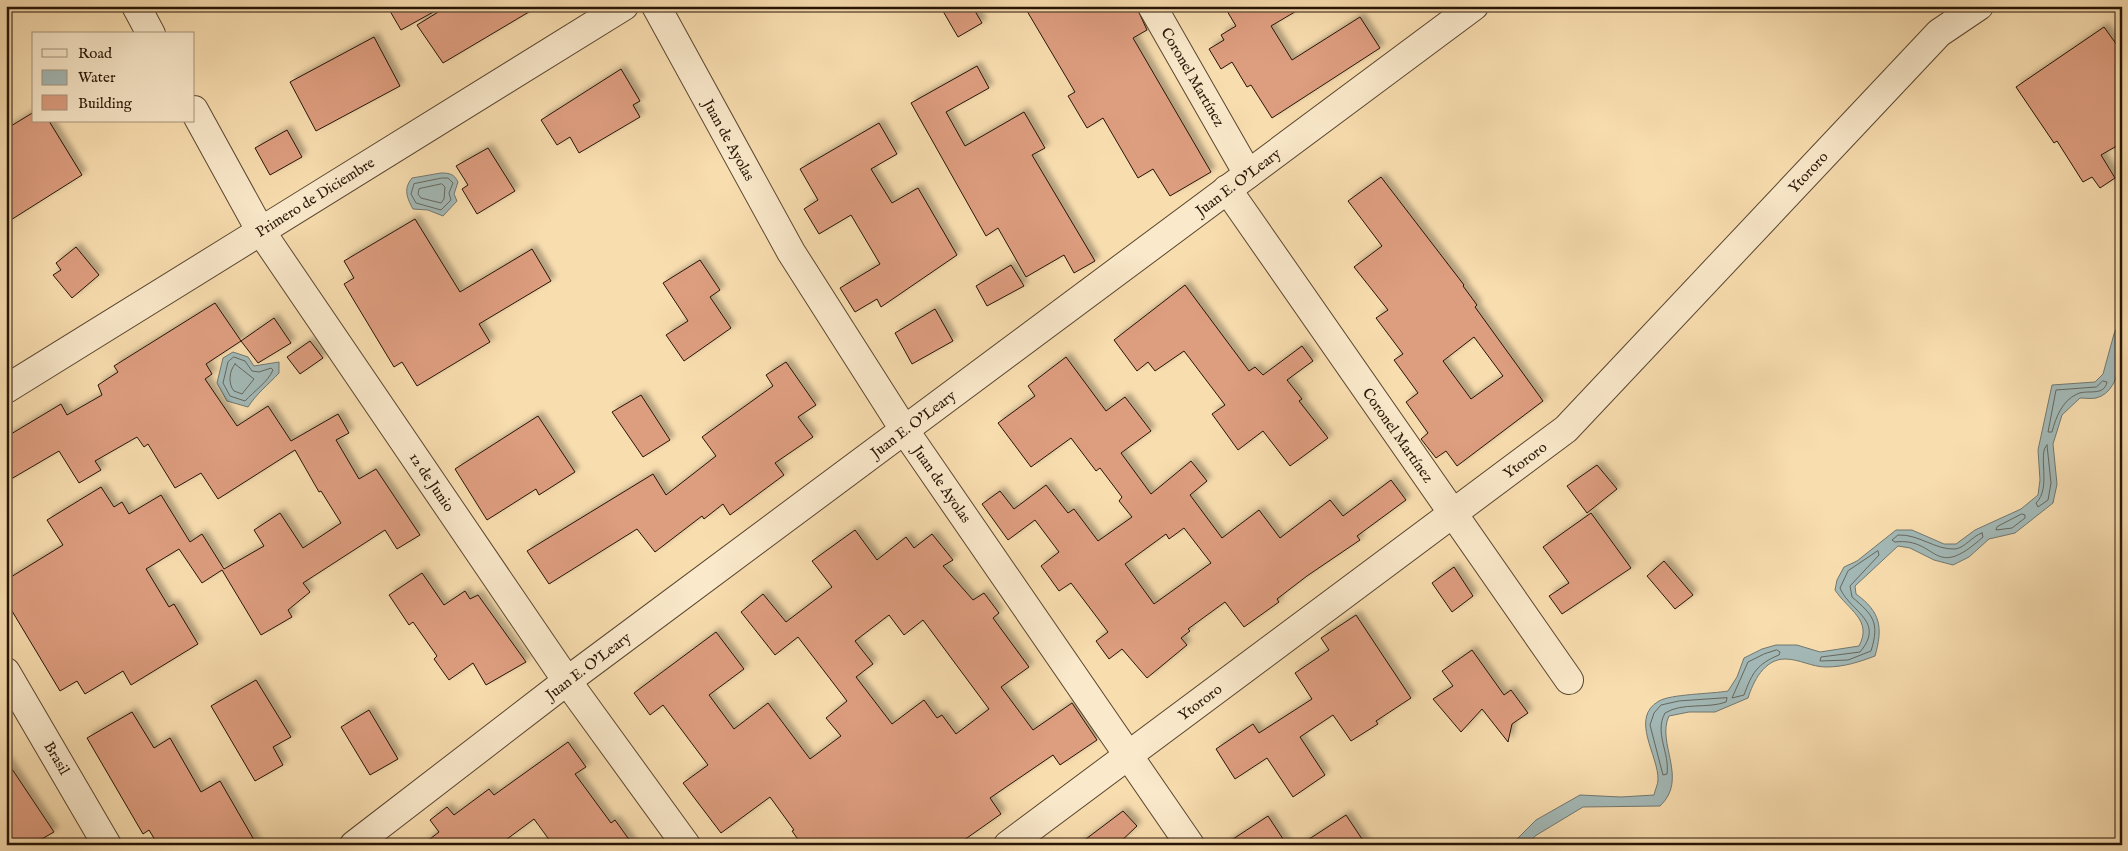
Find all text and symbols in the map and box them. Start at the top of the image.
street label: Coronel Martínez [1156,24,1229,130]
legend [32,32,195,122]
text: Road [78,44,113,63]
text: Water [78,68,116,87]
text: Building [78,94,133,113]
street label: Juan de Ayolas [697,94,759,184]
street label: Juan E. O'Leary [1190,144,1285,222]
street label: Ytororo [1784,148,1832,197]
street label: Primero de Diciembre [252,153,378,242]
street label: Coronel Martínez [1358,384,1437,487]
street label: Juan E. O'Leary [865,386,960,464]
street label: Ytororo [1500,438,1551,483]
street label: Juan de Ayolas [907,440,975,527]
street label: 12 de Junio [405,449,458,516]
street label: Juan E. O'Leary [540,628,635,706]
street label: Ytororo [1175,680,1226,725]
street label: Brasil [40,738,74,779]

